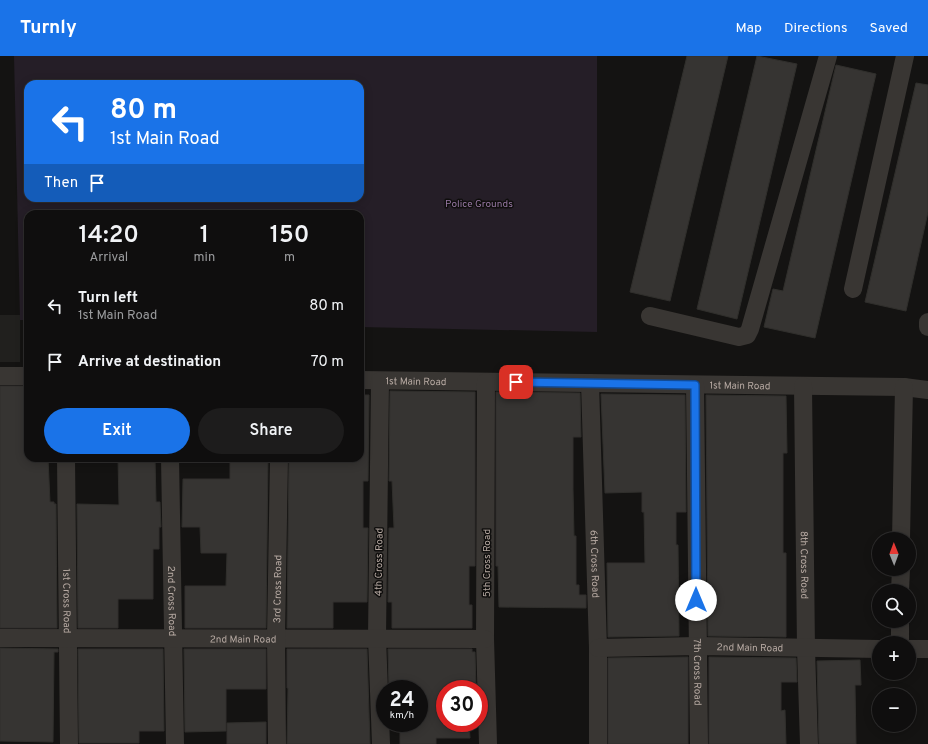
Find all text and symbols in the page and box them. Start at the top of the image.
text: Turnly [20,16,77,40]
text: Map [736,20,762,37]
text: Directions [784,20,848,37]
text: Saved [870,20,908,37]
text: 80 m [110,93,177,129]
icon: left [44,96,96,148]
text: 1st Main Road [110,128,220,151]
icon: arrive [86,172,108,194]
text: Then [44,174,78,193]
park label: Police Grounds [445,198,513,211]
text: 14:20 [79,221,139,251]
text: 1 [200,221,209,251]
text: 150 [270,221,309,251]
text: Arrival [89,250,128,266]
text: min [194,250,215,266]
text: m [284,250,295,266]
text: Turn left [78,289,138,308]
icon: left [44,295,66,317]
text: 80 m [309,297,344,316]
text: 1st Main Road [78,308,157,324]
icon: arrive [44,351,66,373]
text: Arrive at destination [78,353,221,372]
text: 70 m [311,353,344,372]
pin [499,365,533,399]
icon: arrive [505,371,527,393]
street label: 1st Main Road [385,375,447,389]
street label: 1st Main Road [709,379,771,393]
button: Exit [44,408,190,454]
button: Share [198,408,344,454]
street label: 4th Cross Road [372,528,387,596]
street label: 5th Cross Road [481,529,494,597]
street label: 6th Cross Road [586,530,601,598]
street label: 8th Cross Road [797,531,810,599]
north arrow [872,532,916,576]
map controls [872,532,916,732]
street label: 3rd Cross Road [271,555,285,623]
street label: 2nd Cross Road [164,566,178,636]
street label: 1st Cross Road [59,569,73,633]
position arrow [675,579,717,621]
button: search [872,584,916,628]
street label: 2nd Main Road [210,633,276,647]
button: + [872,636,916,680]
street label: 7th Cross Road [690,638,704,706]
street label: 2nd Main Road [717,641,783,655]
speed limit sign: 30 [436,680,488,732]
text: 24 [389,688,415,714]
button: − [872,688,916,732]
text: km/h [390,709,414,722]

